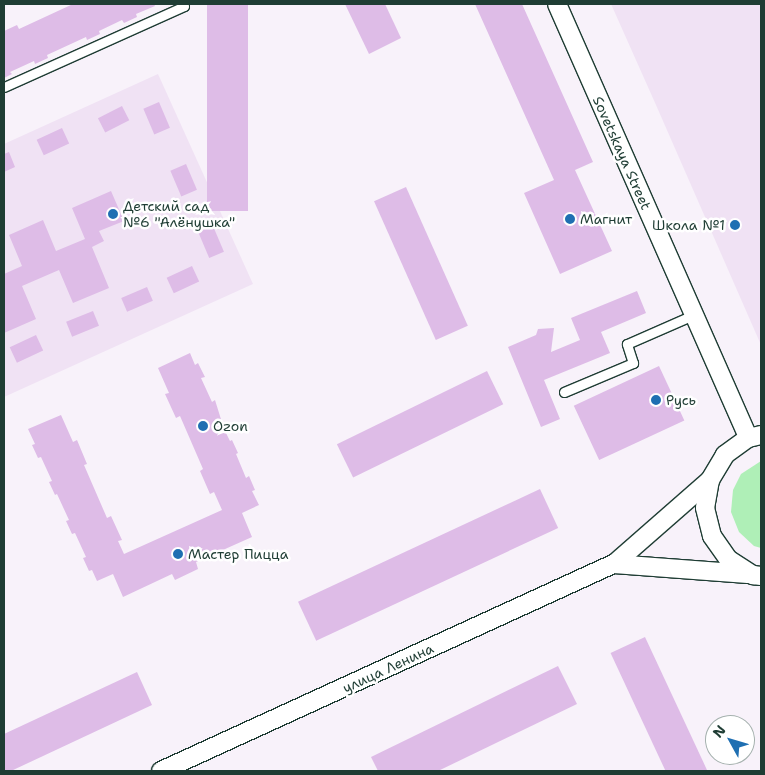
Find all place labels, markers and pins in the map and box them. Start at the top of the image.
place label: Детский сад №6 "Алёнушка" [123,198,235,230]
marker: Детский сад №6 "Алёнушка" [107,208,119,220]
place label: Магнит [580,211,632,227]
marker: Магнит [564,213,576,225]
place label: Школа №1 [652,217,725,233]
marker: Школа №1 [729,219,741,231]
place label: Русь [666,392,696,408]
marker: Русь [650,394,662,406]
place label: Ozon [213,418,248,434]
marker: Ozon [197,420,209,432]
place label: Мастер Пицца [188,546,288,562]
marker: Мастер Пицца [172,548,184,560]

